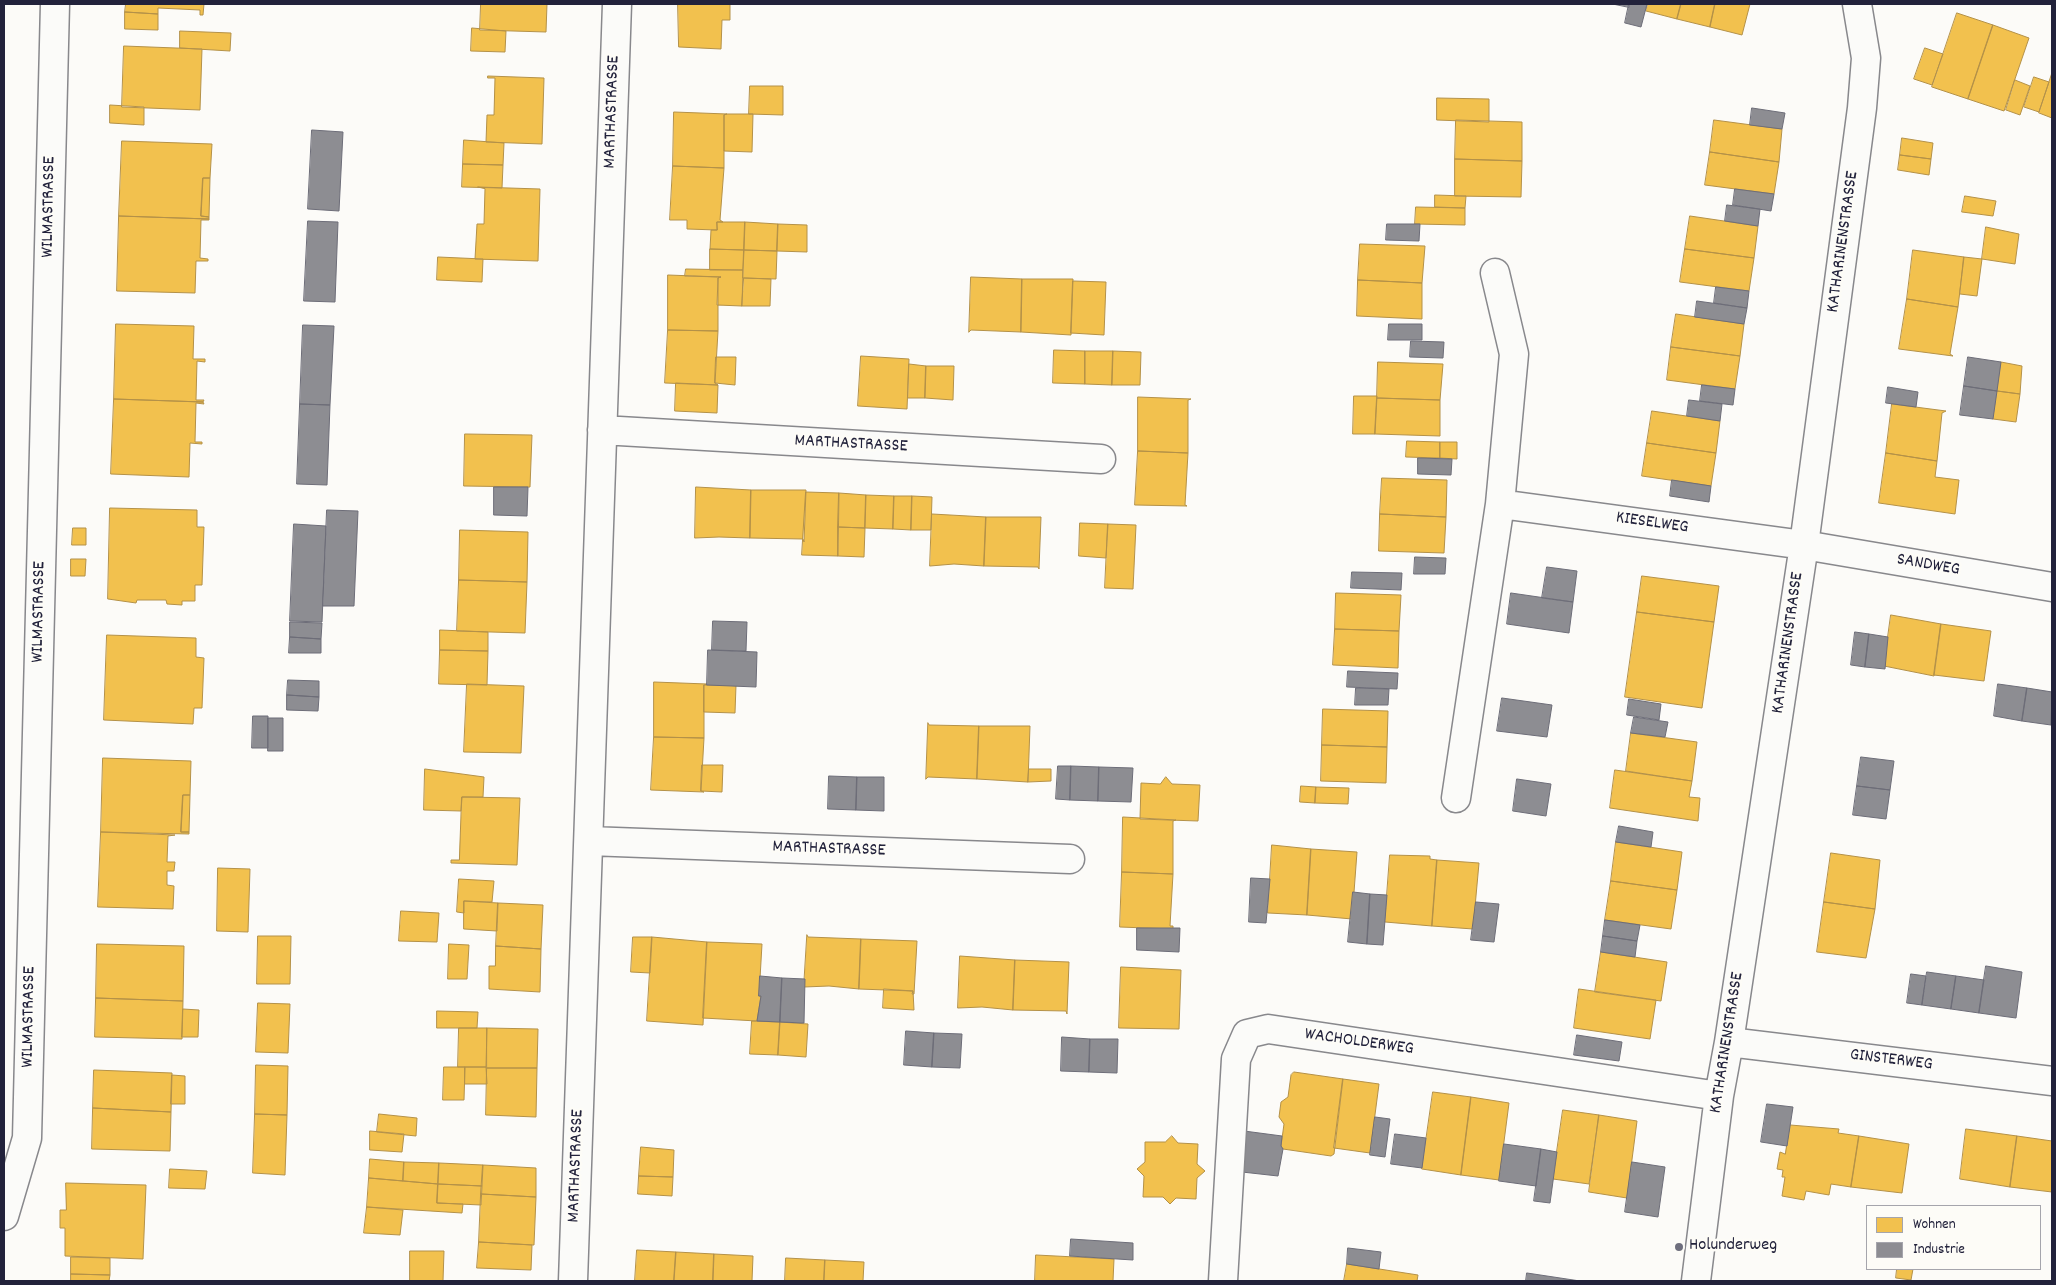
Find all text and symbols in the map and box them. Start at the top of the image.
street label: MARTHASTRASSE [600,55,626,169]
street label: WILMASTRASSE [38,156,62,258]
street label: KATHARINENSTRASSE [1823,170,1865,314]
street label: MARTHASTRASSE [794,431,908,459]
street label: KIESELWEG [1614,508,1690,540]
street label: SANDWEG [1895,550,1961,582]
street label: WILMASTRASSE [28,561,52,663]
street label: KATHARINENSTRASSE [1768,571,1810,715]
street label: MARTHASTRASSE [772,837,886,863]
street label: WILMASTRASSE [18,966,42,1068]
street label: KATHARINENSTRASSE [1706,971,1750,1115]
street label: WACHOLDERWEG [1303,1025,1415,1061]
street label: GINSTERWEG [1848,1045,1934,1077]
street label: MARTHASTRASSE [564,1109,590,1223]
legend [1866,1205,2041,1270]
text: Wohnen [1913,1214,1956,1236]
place label: Holunderweg [1689,1236,1777,1258]
text: Industrie [1913,1239,1965,1261]
marker: Holunderweg [1673,1241,1685,1253]

